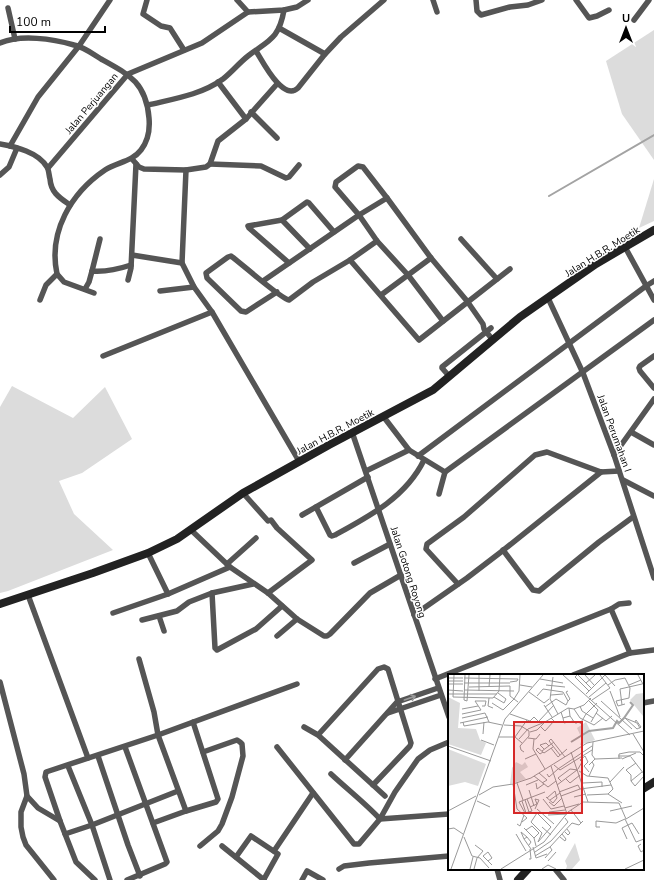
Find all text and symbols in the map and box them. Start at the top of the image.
scale bar [10,8,105,34]
north arrow [606,8,646,48]
text: U [622,11,630,26]
text: 100 m [16,14,51,30]
street label: Jalan Perjuangan [61,70,122,138]
street label: Jalan H.B.R. Moetik [562,223,643,281]
street label: Jalan Perumahan I [593,392,635,474]
street label: Jalan H.B.R. Moetik [293,405,377,459]
street label: Jalan Gotong Royong [386,524,429,620]
inset map [448,674,644,870]
one-way arrow [403,693,415,701]

